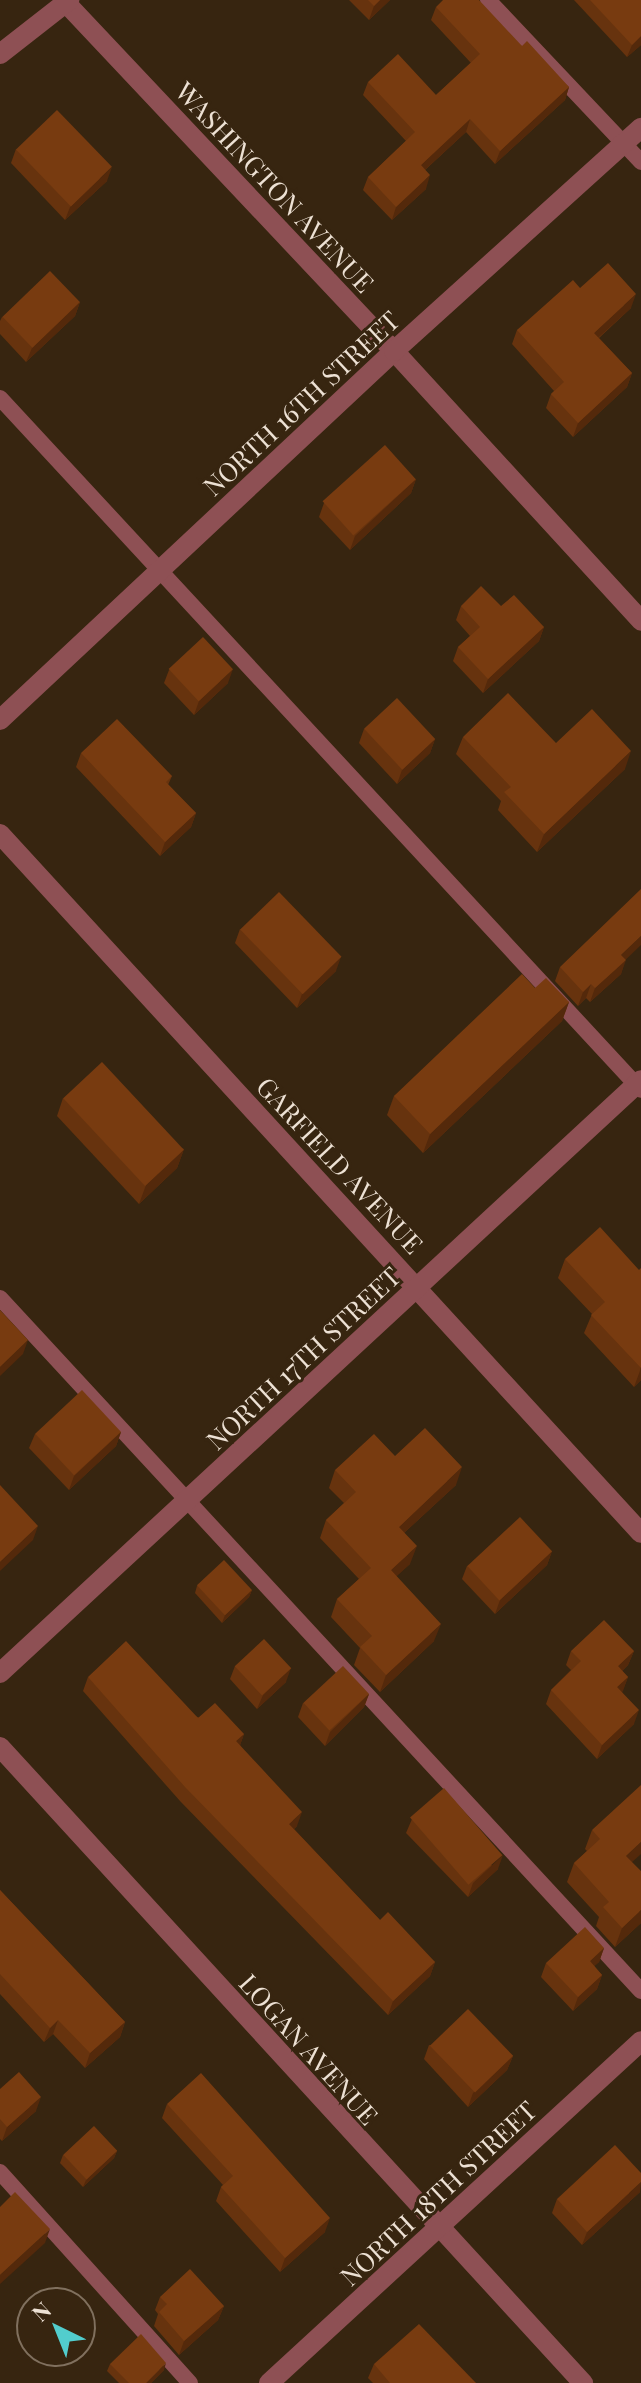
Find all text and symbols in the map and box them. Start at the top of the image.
street label: WASHINGTON AVENUE [169,75,381,299]
street label: NORTH 16TH STREET [197,304,405,502]
street label: GARFIELD AVENUE [250,1070,430,1260]
street label: NORTH 17TH STREET [200,1260,406,1456]
street label: LOGAN AVENUE [233,1967,385,2131]
street label: NORTH 18TH STREET [334,2094,542,2292]
north arrow [16,2287,96,2367]
text: N [25,2295,57,2327]

